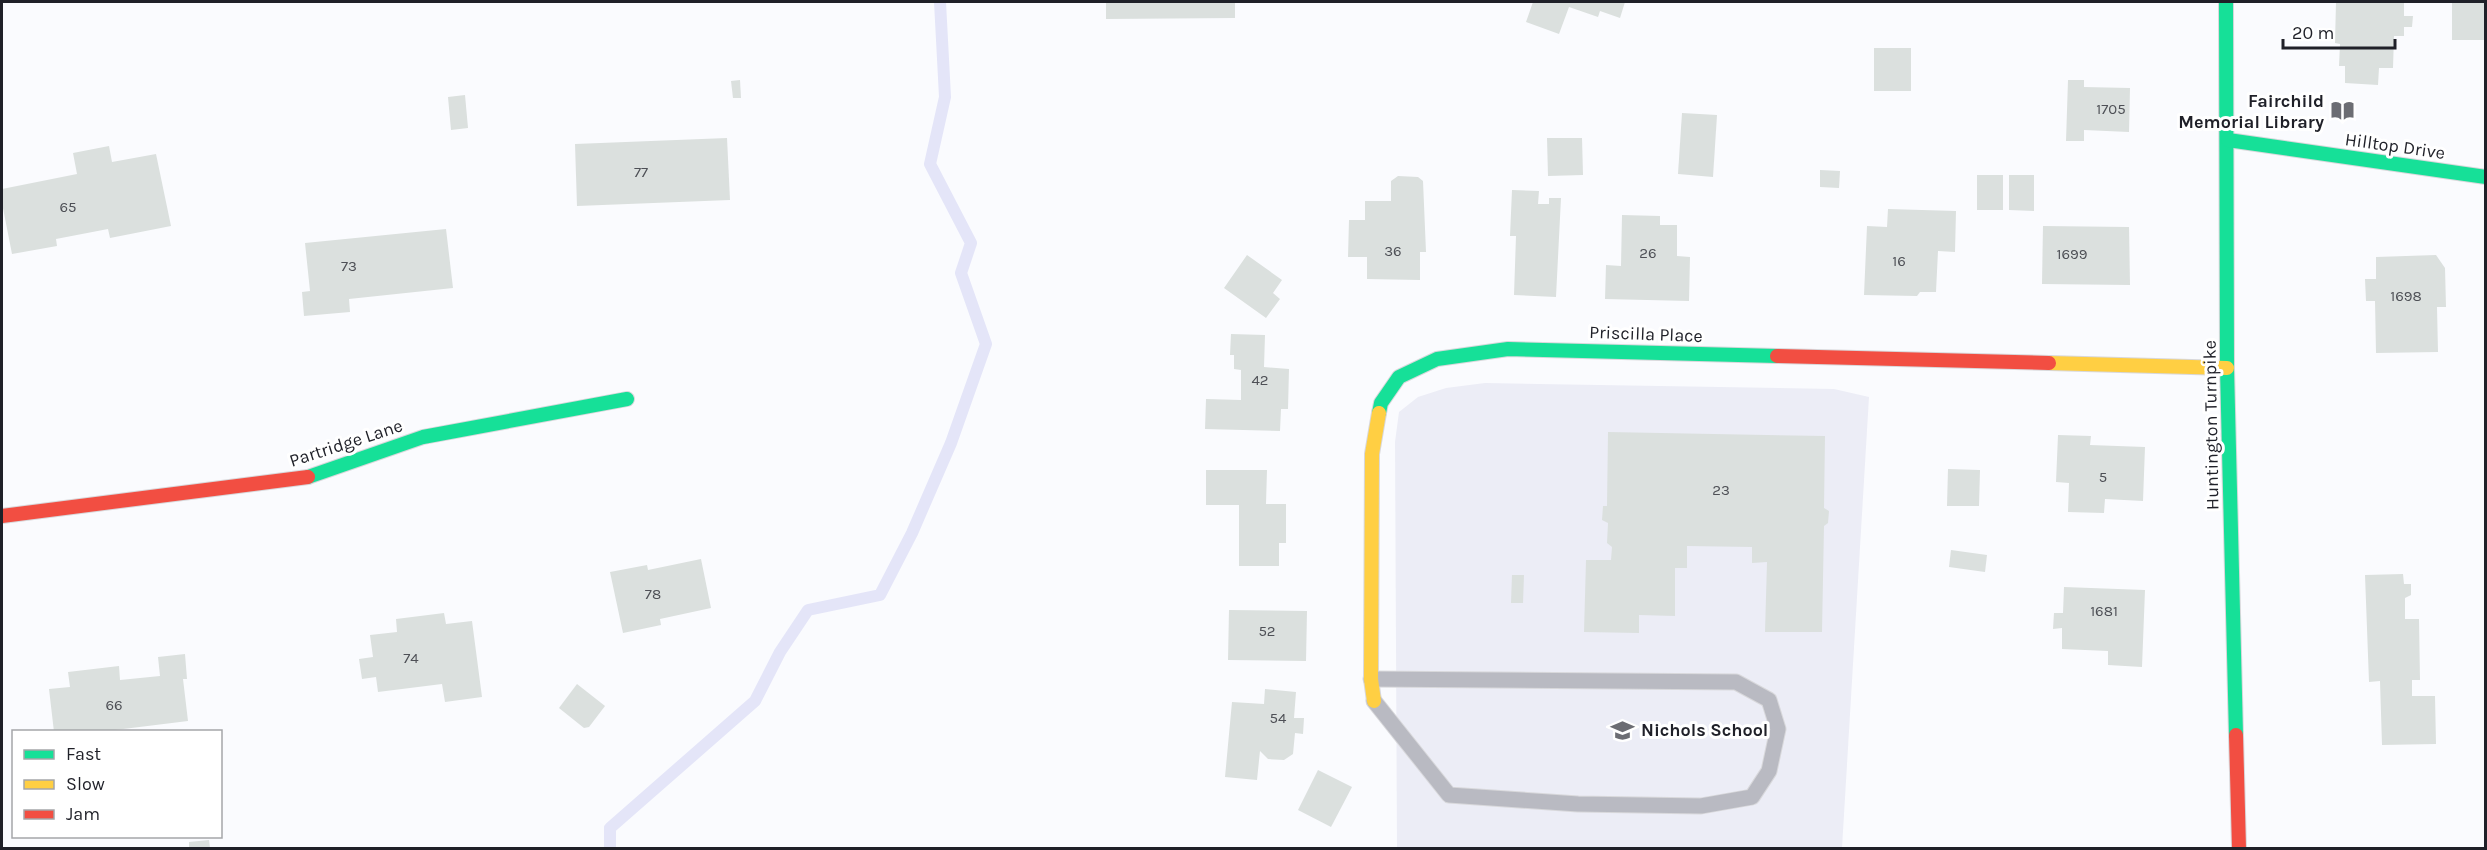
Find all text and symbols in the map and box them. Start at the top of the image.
scale bar [2283,12,2396,50]
text: 20 m [2292,22,2334,44]
place label: Fairchild Memorial Library [2178,90,2324,133]
library icon: Fairchild Memorial Library [2329,98,2355,124]
house number: 1705 [2096,100,2126,118]
street label: Hilltop Drive [2343,128,2447,164]
house number: 77 [634,163,648,181]
house number: 65 [59,198,77,216]
house number: 36 [1384,242,1402,260]
house number: 26 [1639,244,1657,262]
house number: 1699 [2057,245,2087,263]
house number: 16 [1892,252,1906,270]
house number: 73 [341,257,357,275]
house number: 1698 [2390,287,2422,305]
street label: Priscilla Place [1589,321,1703,347]
street label: Huntington Turnpike [2199,340,2223,510]
house number: 42 [1251,371,1269,389]
street label: Partridge Lane [287,414,405,472]
house number: 5 [2099,468,2107,486]
house number: 23 [1712,481,1730,499]
house number: 78 [645,585,661,603]
house number: 1681 [2090,602,2118,620]
house number: 52 [1258,622,1276,640]
house number: 74 [403,649,419,667]
house number: 66 [105,696,123,714]
house number: 54 [1270,709,1287,727]
school or university icon: Nichols School [1610,717,1636,743]
place label: Nichols School [1641,719,1768,741]
legend [12,730,222,838]
text: Fast [66,743,101,765]
text: Slow [66,773,105,795]
text: Jam [66,803,100,825]

